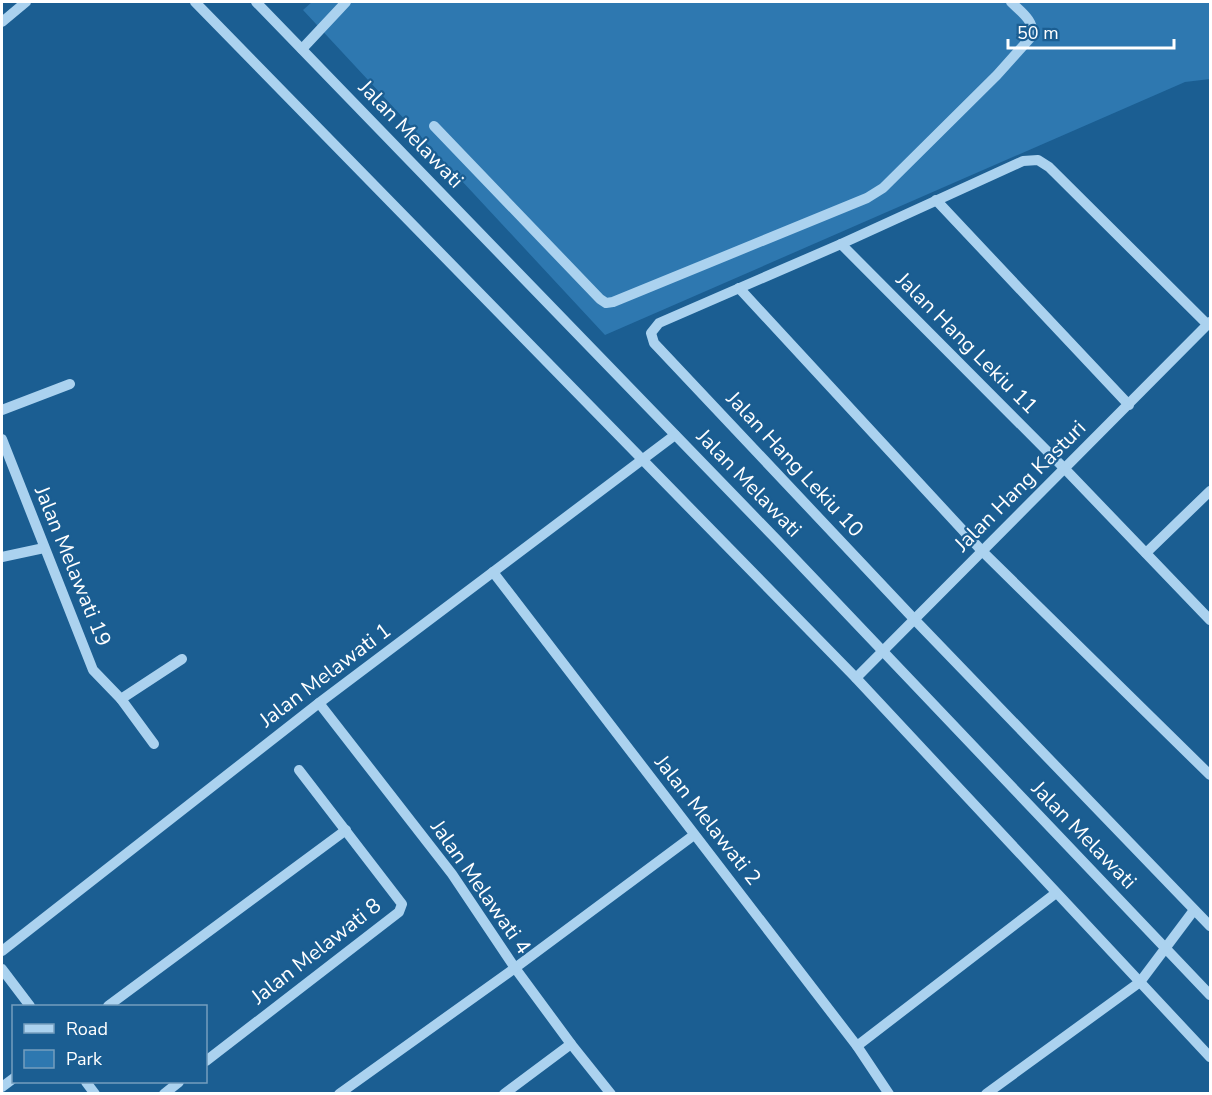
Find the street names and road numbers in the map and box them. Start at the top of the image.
street label: Jalan Melawati [352,73,470,194]
street label: Jalan Hang Lekiu 11 [889,265,1044,420]
street label: Jalan Hang Lekiu 10 [719,384,870,543]
street label: Jalan Hang Kasturi [947,414,1092,559]
street label: Jalan Melawati [690,422,808,543]
street label: Jalan Melawati 19 [28,481,118,650]
street label: Jalan Melawati 1 [253,616,396,734]
street label: Jalan Melawati 2 [648,748,768,891]
street label: Jalan Melawati [1025,774,1143,895]
street label: Jalan Melawati 4 [424,814,538,960]
street label: Jalan Melawati 8 [244,891,387,1011]

